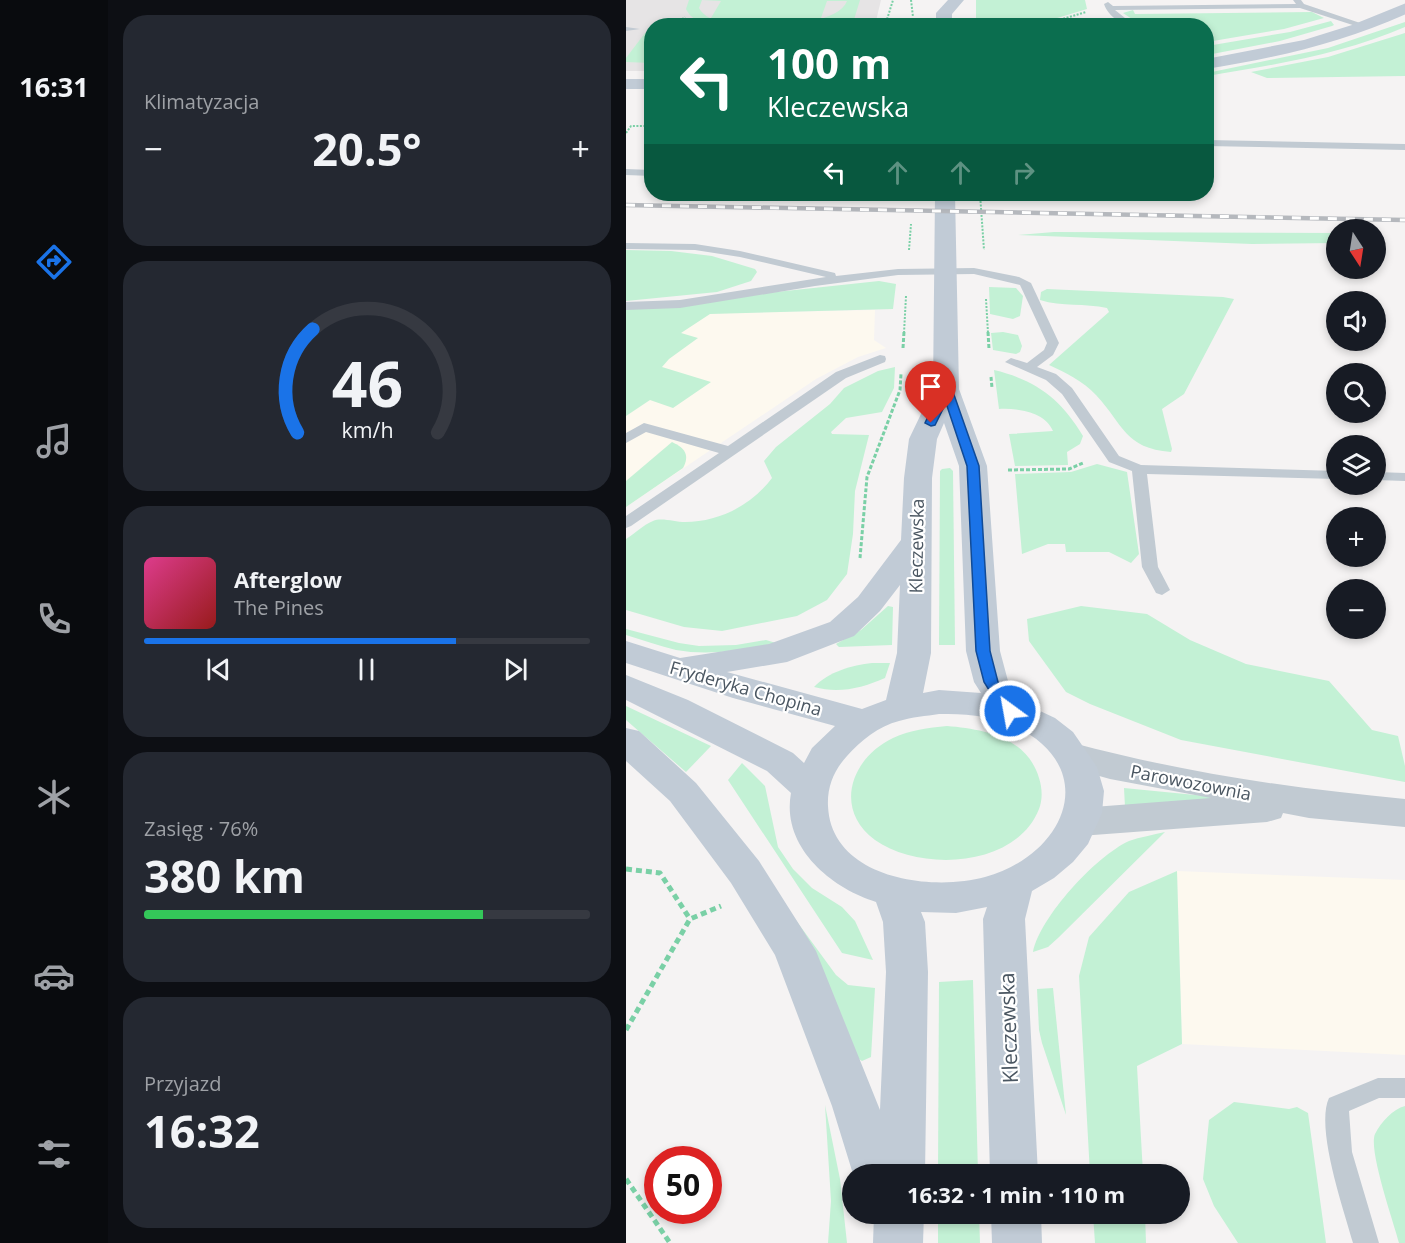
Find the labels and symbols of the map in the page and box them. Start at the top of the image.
north arrow [1326,219,1386,279]
pin [905,361,956,423]
street label: Kleczewska [903,498,929,594]
street label: Fryderyka Chopina [667,655,825,721]
position arrow [978,679,1042,743]
street label: Parowozownia [1129,759,1253,805]
street label: Kleczewska [992,972,1024,1084]
speed limit sign: 50 [644,1146,722,1224]

